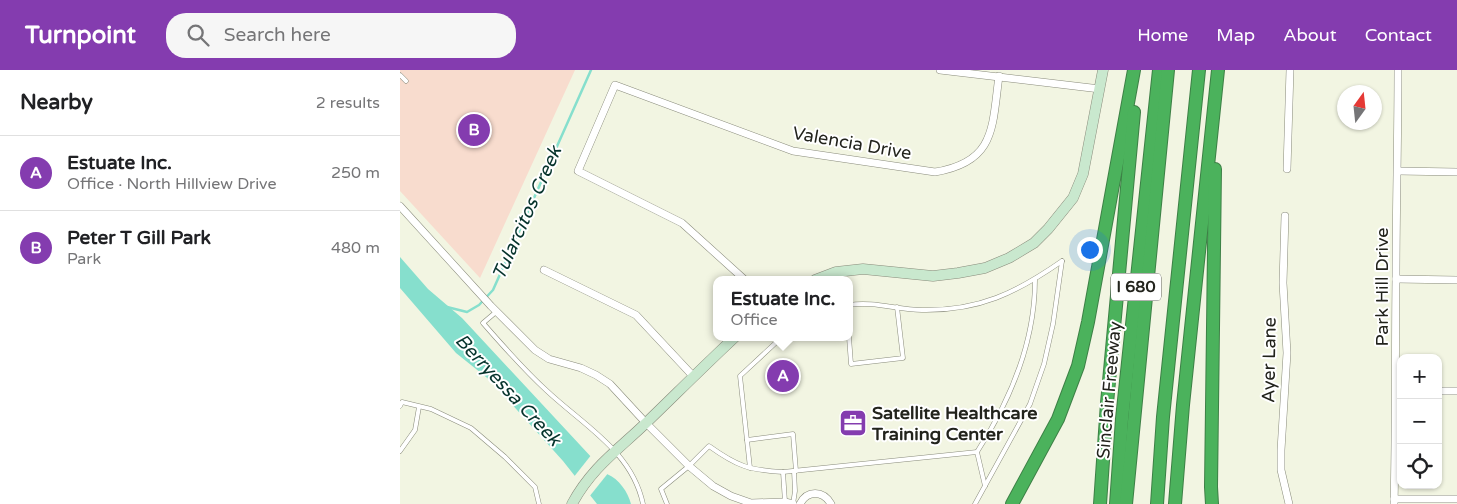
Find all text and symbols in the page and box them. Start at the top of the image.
search box [166,13,516,58]
text: Turnpoint [25,21,136,50]
icon: search [184,21,212,49]
text: Search here [224,24,331,46]
text: Home [1137,24,1188,46]
text: Map [1216,24,1255,46]
text: About [1283,24,1337,46]
text: Contact [1365,24,1432,46]
north arrow [1337,85,1382,130]
text: Nearby [20,90,93,115]
text: 2 results [316,93,380,113]
pin: B [458,111,490,149]
street label: Valencia Drive [791,122,913,164]
water label: Tularcitos Creek [488,141,567,283]
text: Estuate Inc. [67,152,172,174]
text: A [30,163,42,183]
text: 250 m [331,163,380,183]
text: Office · North Hillview Drive [67,174,277,194]
text: Peter T Gill Park [67,227,211,249]
street label: Park Hill Drive [1371,228,1393,347]
your location [1077,237,1103,263]
text: B [30,238,42,258]
text: 480 m [331,238,380,258]
text: Park [67,249,101,269]
road number: I 680 [1111,273,1161,300]
popup [713,276,853,341]
text: Estuate Inc. [730,288,836,310]
text: Office [730,310,778,330]
street label: Ayer Lane [1257,317,1281,403]
street label: Sinclair Freeway [1092,320,1126,460]
water label: Berryessa Creek [451,329,567,452]
map controls [1397,354,1442,489]
button: + [1397,354,1442,399]
pin: A [767,357,799,395]
button: − [1397,399,1442,444]
place label: Satellite Healthcare Training Center [871,402,1037,445]
office icon: Satellite Healthcare Training Center [838,408,868,438]
button: locate [1397,444,1442,489]

